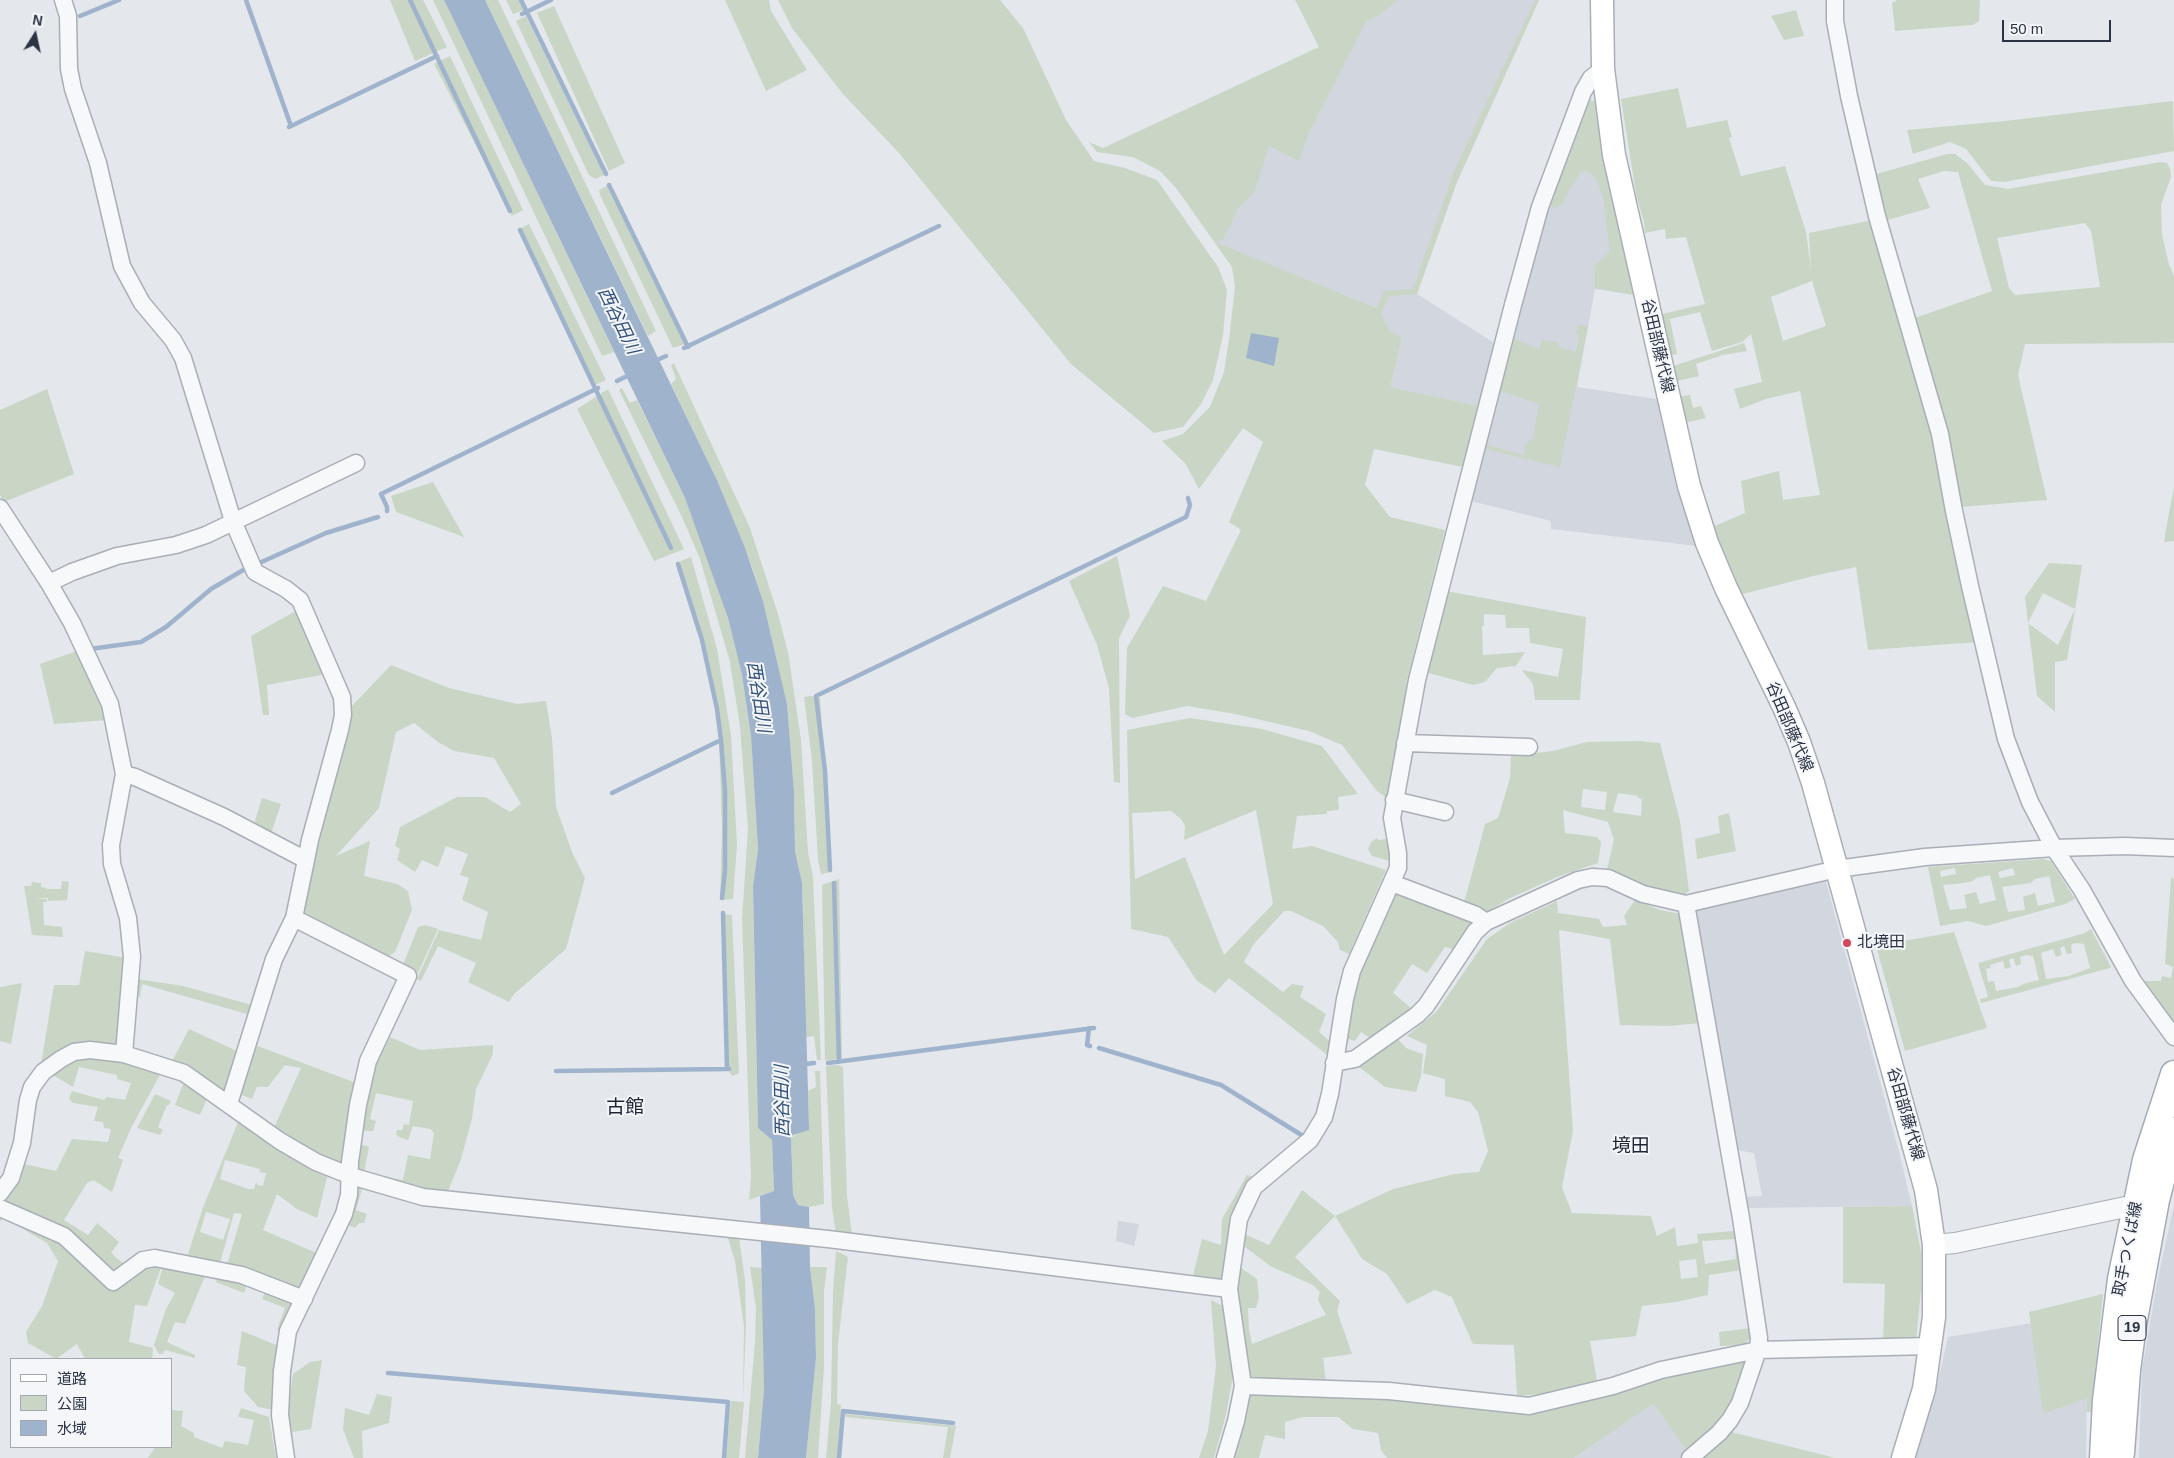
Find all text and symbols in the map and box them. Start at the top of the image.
north arrow [10,10,60,60]
scale bar [2004,10,2113,42]
text: N [31,11,44,29]
text: 50 m [2010,20,2043,37]
water label: 西谷田川 [593,284,643,358]
street label: 谷田部藤代線 [1637,297,1677,395]
water label: 西谷田川 [742,660,774,734]
street label: 谷田部藤代線 [1761,679,1817,775]
place label: 北境田 [1857,933,1905,953]
marker: 北境田 [1841,937,1853,949]
water label: 西谷田川 [772,1065,794,1137]
street label: 谷田部藤代線 [1883,1065,1927,1163]
district label: 古館 [606,1097,644,1119]
district label: 境田 [1612,1136,1650,1158]
street label: 取手つくば線 [2109,1200,2147,1298]
road number: 19 [2118,1316,2146,1340]
legend [10,1358,172,1448]
text: 道路 [57,1370,87,1387]
text: 公園 [57,1395,87,1412]
text: 水域 [57,1420,87,1437]

